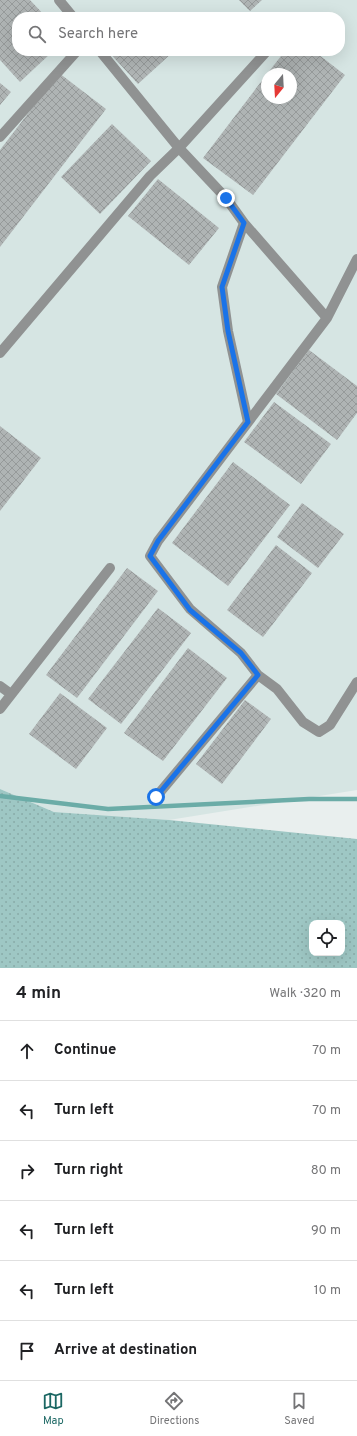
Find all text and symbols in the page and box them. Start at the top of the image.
search box [12,12,345,56]
icon: search [26,23,48,45]
text: Search here [58,25,138,44]
north arrow [261,68,297,104]
route end [217,189,235,207]
route start [147,788,165,806]
map controls [309,920,345,956]
button: locate [309,920,345,956]
text: 4 min [16,983,61,1005]
text: Walk · 320 m [269,986,341,1002]
icon: ahead [16,1040,38,1062]
text: Continue [54,1041,116,1060]
text: 70 m [312,1043,341,1059]
icon: left [16,1100,38,1122]
text: Turn left [54,1101,114,1120]
text: 70 m [312,1103,341,1119]
icon: right [16,1160,38,1182]
text: Turn right [54,1161,123,1180]
text: 80 m [311,1163,341,1179]
icon: left [16,1220,38,1242]
text: Turn left [54,1221,114,1240]
text: 90 m [311,1223,341,1239]
icon: left [16,1280,38,1302]
text: Turn left [54,1281,114,1300]
text: 10 m [314,1283,341,1299]
icon: arrive [16,1340,38,1362]
text: Arrive at destination [54,1341,197,1360]
tab: Map [42,1390,64,1428]
tab: Directions [149,1390,199,1428]
tab: Saved [284,1390,315,1428]

